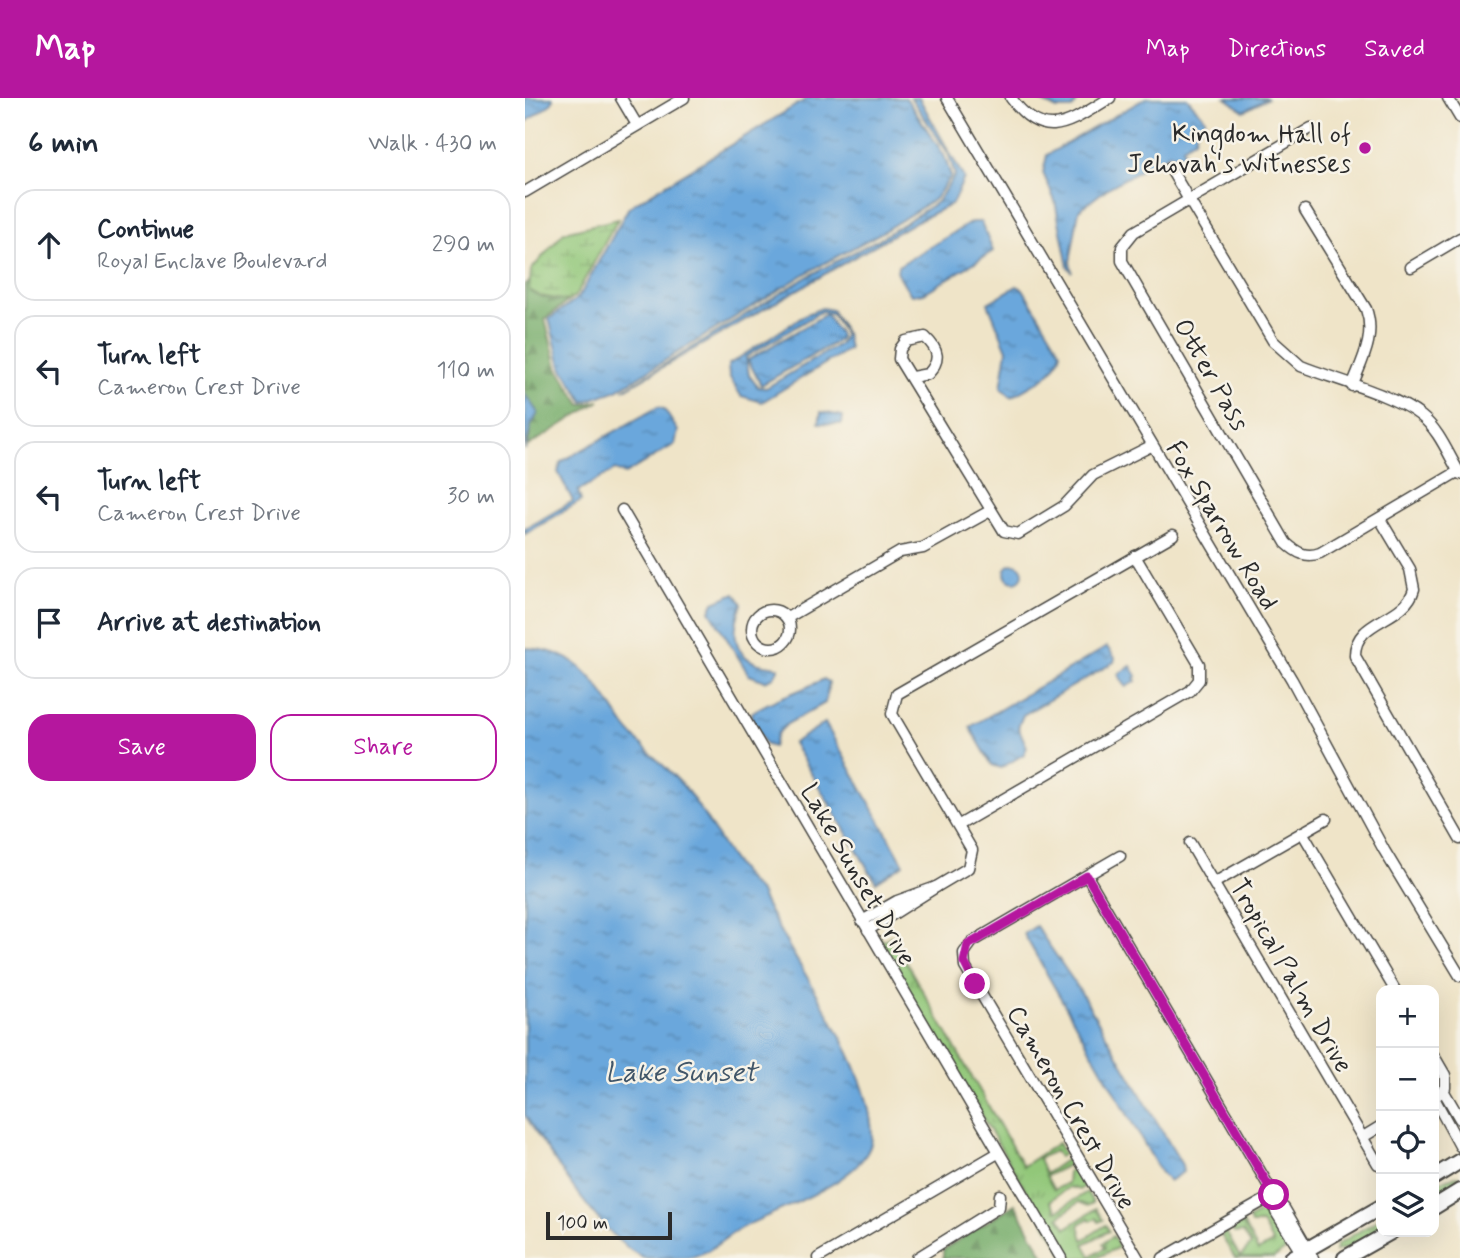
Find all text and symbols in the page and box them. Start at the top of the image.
text: Map [35,27,95,71]
text: Map [1146,34,1190,65]
text: Directions [1228,34,1326,65]
text: Saved [1364,34,1425,65]
place label: Kingdom Hall of Jehovah's Witnesses [1127,118,1351,182]
text: 6 min [28,124,99,163]
text: Walk · 430 m [368,129,497,159]
marker: Kingdom Hall of Jehovah's Witnesses [1357,140,1373,156]
text: Continue [97,213,194,247]
icon: ahead [30,226,68,264]
text: 290 m [432,230,495,260]
text: Royal Enclave Boulevard [97,247,328,277]
street label: Otter Pass [1164,313,1256,437]
text: Turn left [97,339,201,373]
icon: left [30,352,68,390]
text: 110 m [436,356,495,386]
text: Cameron Crest Drive [97,373,301,403]
street label: Fox Sparrow Road [1157,435,1285,617]
text: Turn left [97,465,201,499]
icon: left [30,478,68,516]
text: 30 m [447,482,495,512]
text: Cameron Crest Drive [97,499,301,529]
icon: arrive [30,604,68,642]
text: Arrive at destination [97,606,321,640]
button: Save [28,714,256,781]
button: Share [270,714,497,781]
street label: Lake Sunset Drive [791,778,923,972]
street label: Tropical Palm Drive [1221,873,1360,1079]
route end [959,968,990,999]
map controls [1376,985,1439,1237]
button: + [1376,985,1439,1048]
street label: Cameron Crest Drive [998,1000,1143,1216]
button: − [1376,1048,1439,1111]
water label: Lake Sunset [605,1055,760,1092]
button: locate [1376,1111,1439,1174]
button: layers [1376,1174,1439,1237]
route start [1258,1179,1289,1210]
scale bar [546,1209,672,1241]
text: 100 m [557,1211,608,1236]

